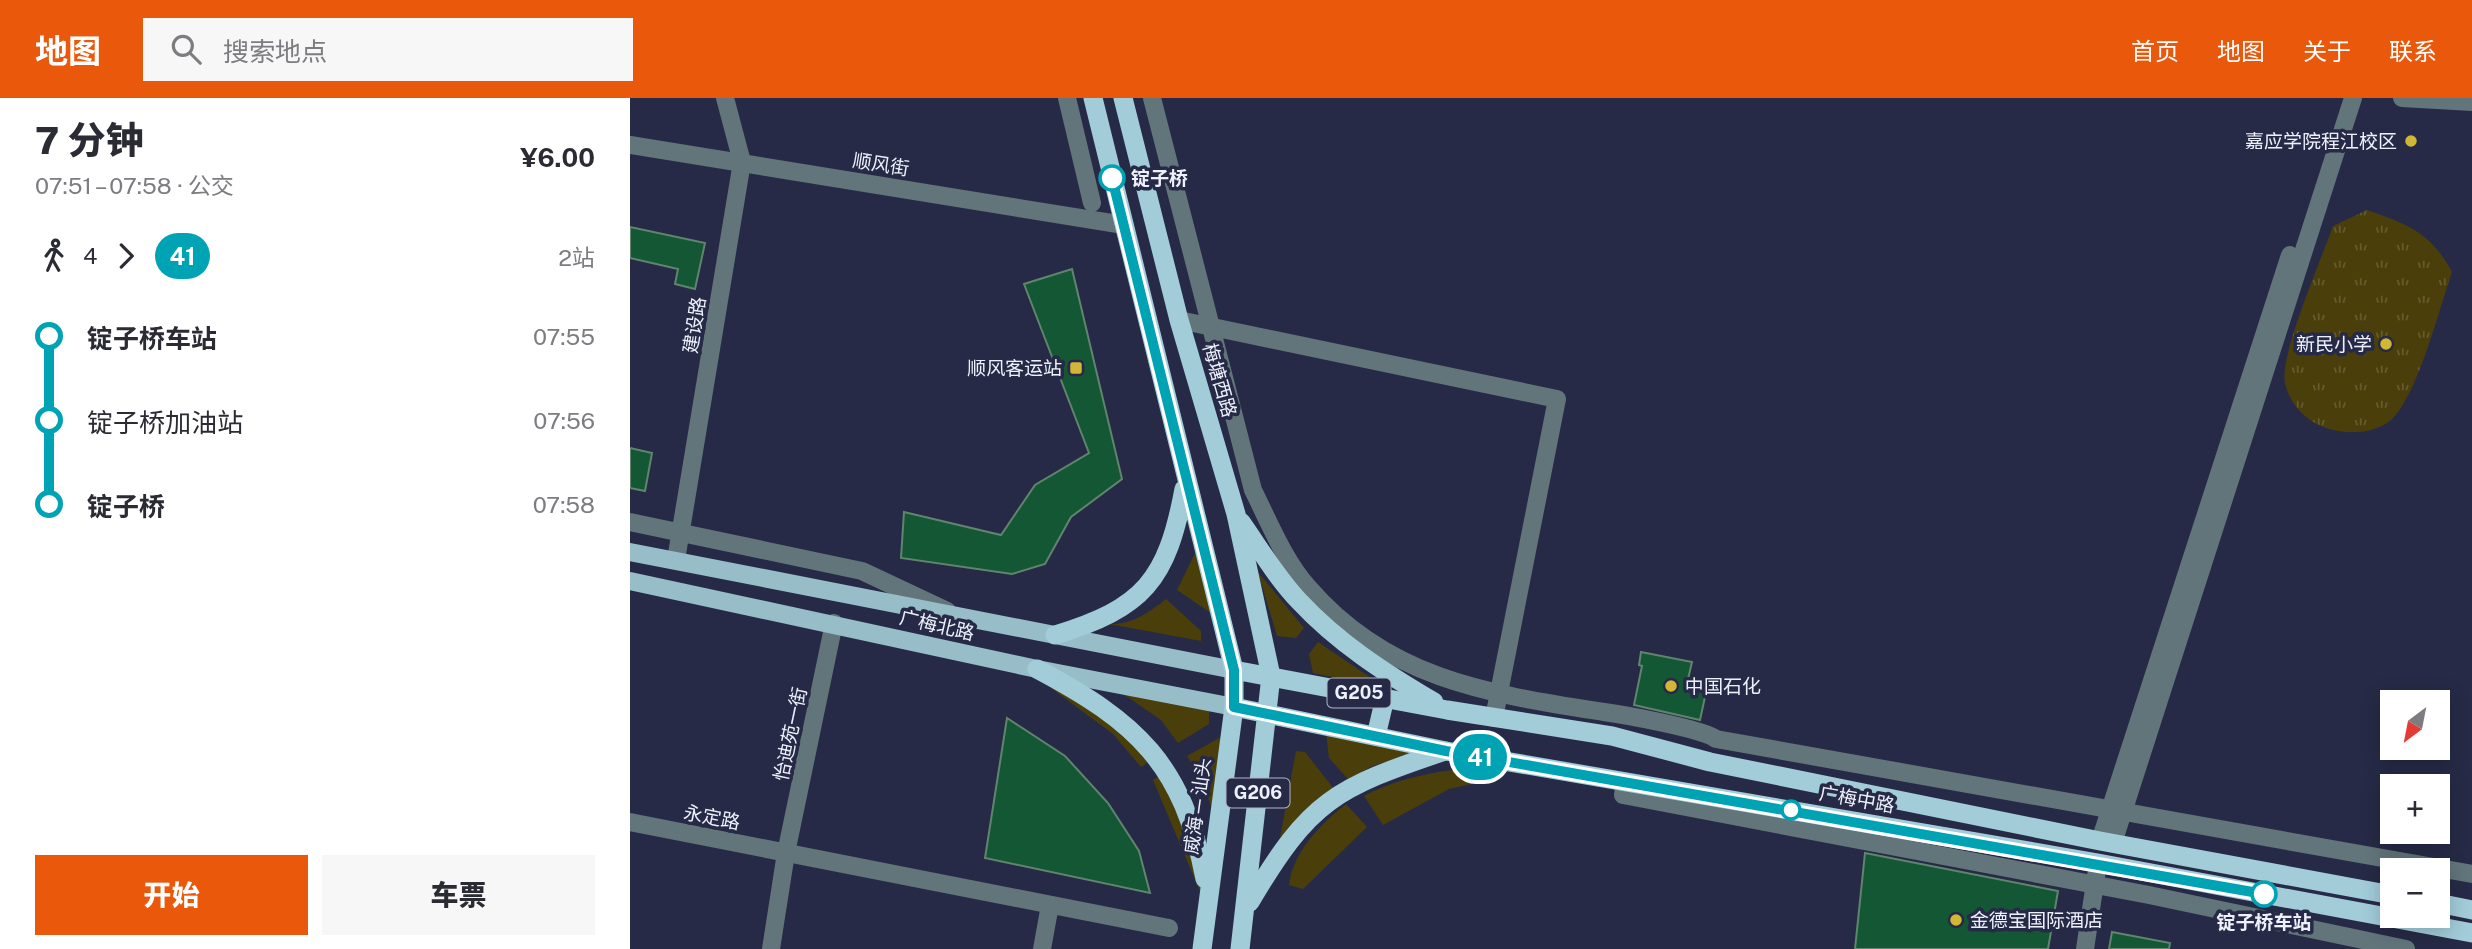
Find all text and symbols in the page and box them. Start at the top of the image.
search box [143,18,633,81]
icon: search [167,30,205,68]
text: 地图 [35,32,101,70]
text: 搜索地点 [223,36,327,67]
text: 首页 [2131,37,2179,65]
text: 地图 [2217,37,2265,65]
text: 关于 [2303,37,2351,65]
text: 联系 [2389,37,2437,65]
text: 7 分钟 [35,118,144,163]
place label: 嘉应学院程江校区 [2245,130,2397,152]
marker: 嘉应学院程江校区 [2403,133,2419,149]
text: ¥6.00 [520,142,595,173]
street label: 顺风街 [851,149,911,179]
marker: 锭子桥 [1099,165,1125,191]
place label: 锭子桥 [1131,167,1188,189]
text: 07:51 – 07:58 · 公交 [35,172,234,199]
icon: walk [35,237,73,275]
icon: forward [107,237,145,275]
text: 4 [83,242,97,269]
text: 41 [169,242,196,270]
text: 2站 [558,244,595,271]
street label: 建设路 [679,295,709,355]
text: 锭子桥车站 [87,323,217,354]
text: 07:55 [533,323,595,350]
place label: 新民小学 [2296,333,2372,355]
marker: 新民小学 [2378,336,2394,352]
street label: 梅塘西路 [1199,340,1241,420]
place label: 顺风客运站 [967,357,1062,379]
marker: 顺风客运站 [1068,360,1084,376]
text: 锭子桥加油站 [87,407,243,438]
text: 07:56 [533,407,595,434]
text: 锭子桥 [87,491,165,522]
text: 07:58 [533,491,595,518]
street label: 广梅北路 [897,606,977,644]
place label: 中国石化 [1685,675,1761,697]
road number: G205 [1328,678,1390,708]
marker: 中国石化 [1663,678,1679,694]
street label: 怡迪苑一街 [769,685,811,783]
north arrow [2380,690,2450,760]
map controls [2380,690,2450,928]
line badge: 41 [1448,734,1512,780]
text: 41 [1467,743,1493,771]
street label: 威海—汕头 [1179,756,1215,856]
button: + [2380,774,2450,844]
road number: G206 [1226,778,1290,808]
street label: 广梅中路 [1818,782,1896,816]
unlabelled marker [1781,800,1801,820]
street label: 永定路 [682,801,742,833]
button: 开始 [35,855,308,935]
button: 车票 [322,855,595,935]
button: − [2380,858,2450,928]
marker: 锭子桥车站 [2251,881,2277,907]
place label: 金德宝国际酒店 [1970,909,2103,931]
place label: 锭子桥车站 [2216,911,2312,933]
marker: 金德宝国际酒店 [1948,912,1964,928]

